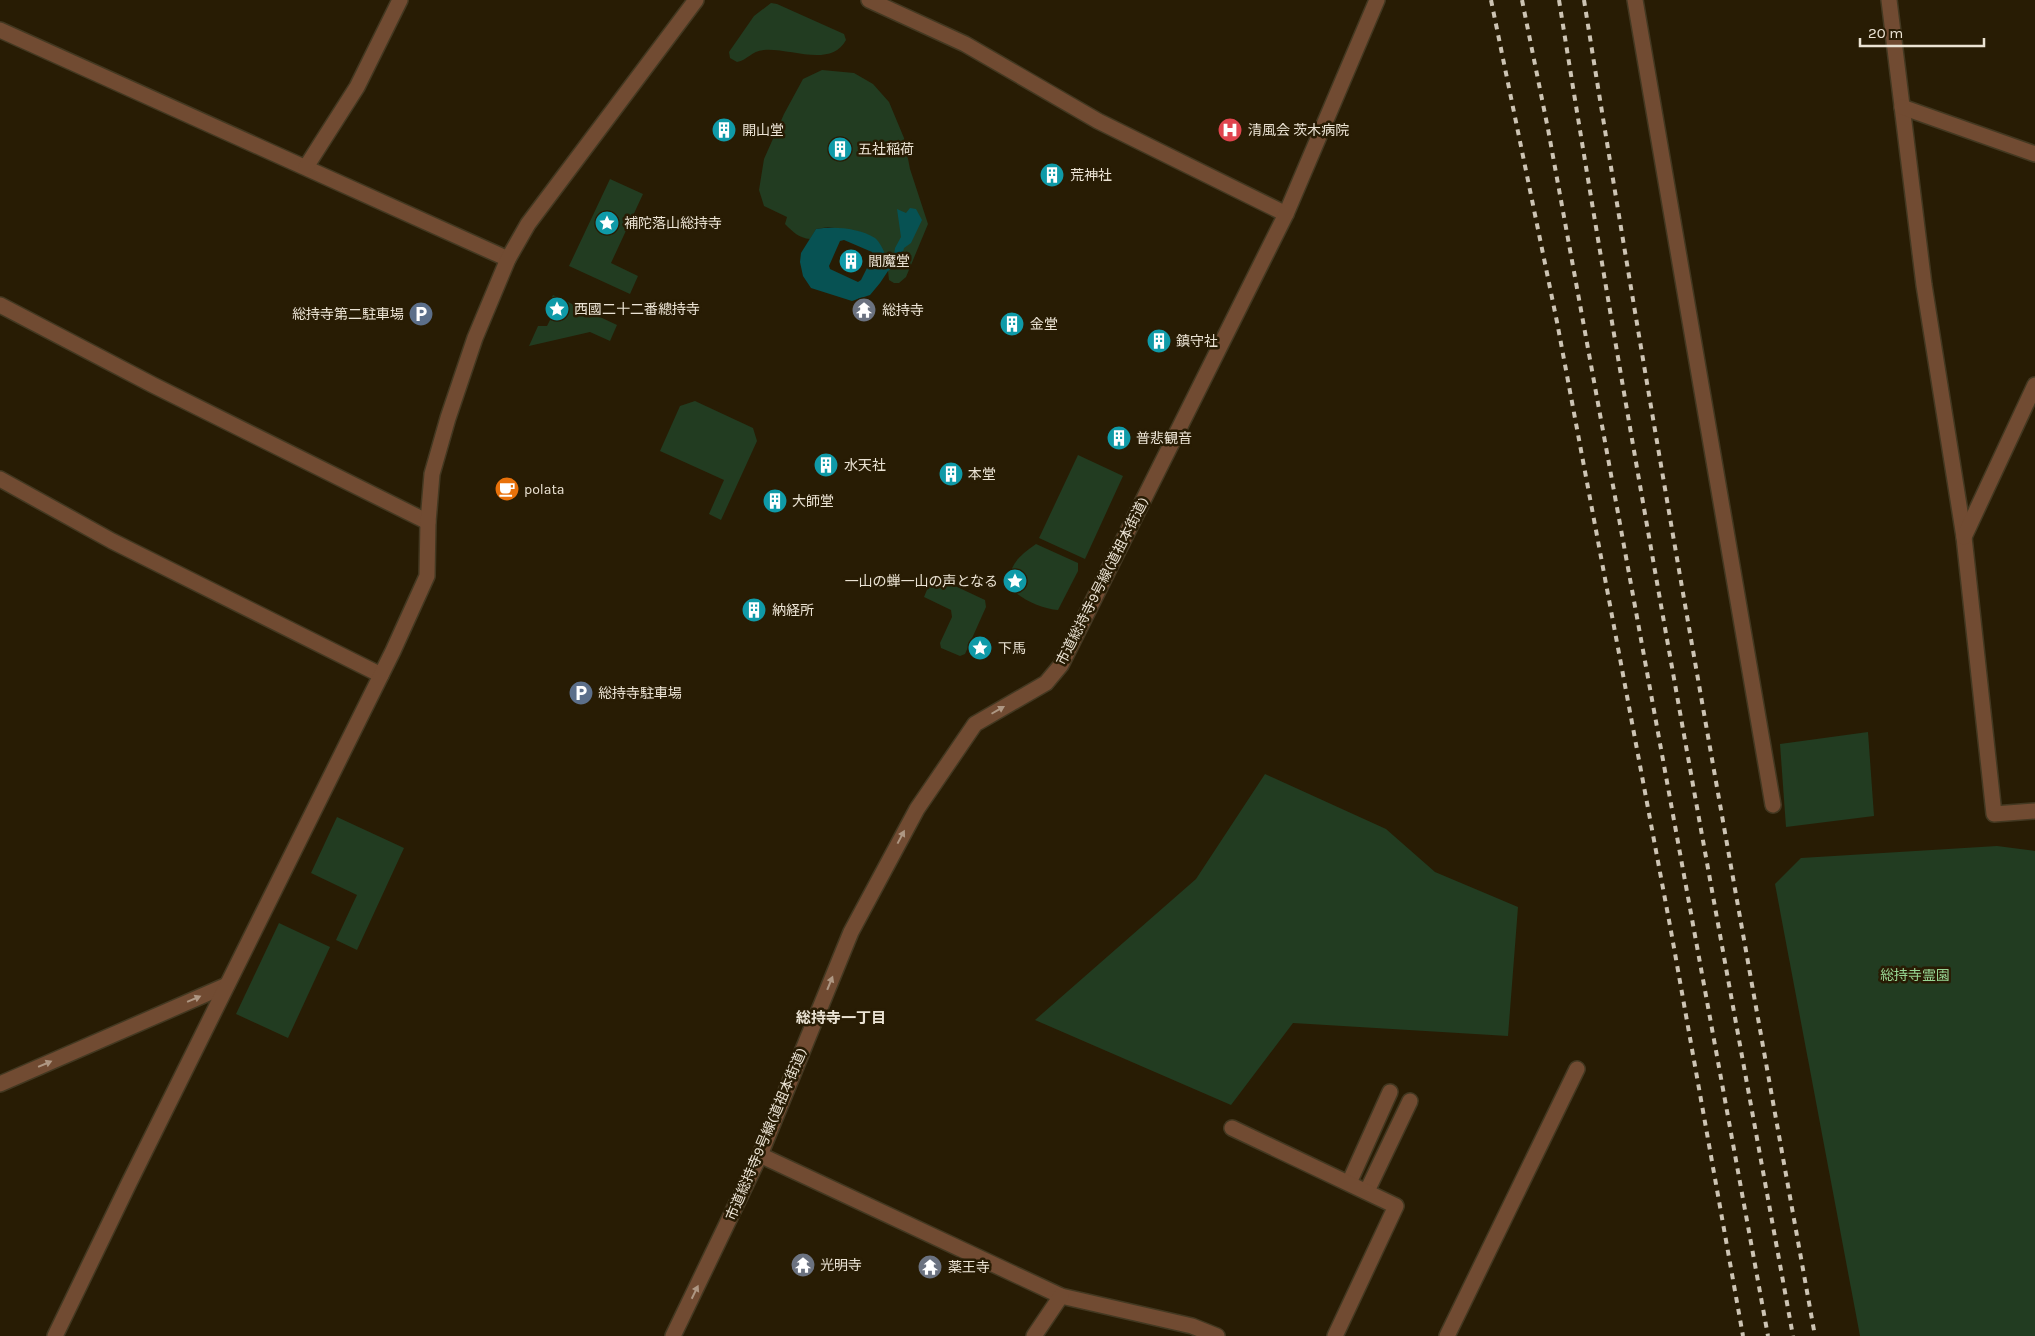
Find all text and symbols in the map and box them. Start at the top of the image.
scale bar [1860,15,1984,47]
text: 20 m [1868,24,1903,42]
building icon: 開山堂 [711,117,737,143]
hospital icon: 清風会 茨木病院 [1217,117,1243,143]
place label: 開山堂 [742,122,784,139]
place label: 清風会 茨木病院 [1248,122,1349,139]
building icon: 五社稲荷 [827,136,853,162]
place label: 五社稲荷 [858,141,914,158]
building icon: 荒神社 [1039,162,1065,188]
place label: 荒神社 [1070,167,1112,184]
place icon: 補陀落山総持寺 [594,210,620,236]
place label: 補陀落山総持寺 [624,215,722,232]
building icon: 閻魔堂 [838,248,864,274]
place label: 閻魔堂 [868,253,910,270]
place icon: 西國二十二番總持寺 [544,296,570,322]
temple icon: 総持寺 [851,297,877,323]
parking icon: 総持寺第二駐車場 [408,301,434,327]
place label: 西國二十二番總持寺 [574,301,700,318]
place label: 総持寺 [882,302,924,319]
place label: 総持寺第二駐車場 [292,306,404,323]
building icon: 金堂 [999,311,1025,337]
place label: 金堂 [1030,316,1058,333]
building icon: 鎮守社 [1146,328,1172,354]
place label: 鎮守社 [1176,333,1218,350]
building icon: 普悲観音 [1106,425,1132,451]
place label: 普悲観音 [1136,430,1192,447]
building icon: 水天社 [813,452,839,478]
place label: 水天社 [844,457,886,474]
building icon: 本堂 [938,461,964,487]
place label: 本堂 [968,466,996,483]
cafe icon: polata [494,476,520,502]
place label: polata [524,481,564,498]
building icon: 大師堂 [762,488,788,514]
place label: 大師堂 [792,493,834,510]
street label: 市道総持寺9号線(道祖本街道) [1053,494,1152,668]
place icon: 一山の蝉一山の声となる [1002,568,1028,594]
place label: 一山の蝉一山の声となる [844,573,998,590]
building icon: 納経所 [741,597,767,623]
place label: 納経所 [772,602,814,619]
place icon: 下馬 [967,635,993,661]
place label: 下馬 [998,640,1026,657]
parking icon: 総持寺駐車場 [568,680,594,706]
place label: 総持寺駐車場 [598,685,682,702]
one-way arrow [992,706,1005,715]
one-way arrow [897,831,906,844]
park label: 総持寺霊園 [1880,967,1950,984]
one-way arrow [826,975,834,990]
one-way arrow [187,995,201,1003]
district label: 総持寺一丁目 [796,1009,886,1027]
street label: 市道総持寺9号線(道祖本街道) [722,1045,811,1223]
one-way arrow [38,1060,52,1068]
temple icon: 光明寺 [790,1252,816,1278]
temple icon: 薬王寺 [917,1254,943,1280]
place label: 光明寺 [820,1257,862,1274]
place label: 薬王寺 [948,1259,990,1276]
one-way arrow [691,1285,699,1299]

